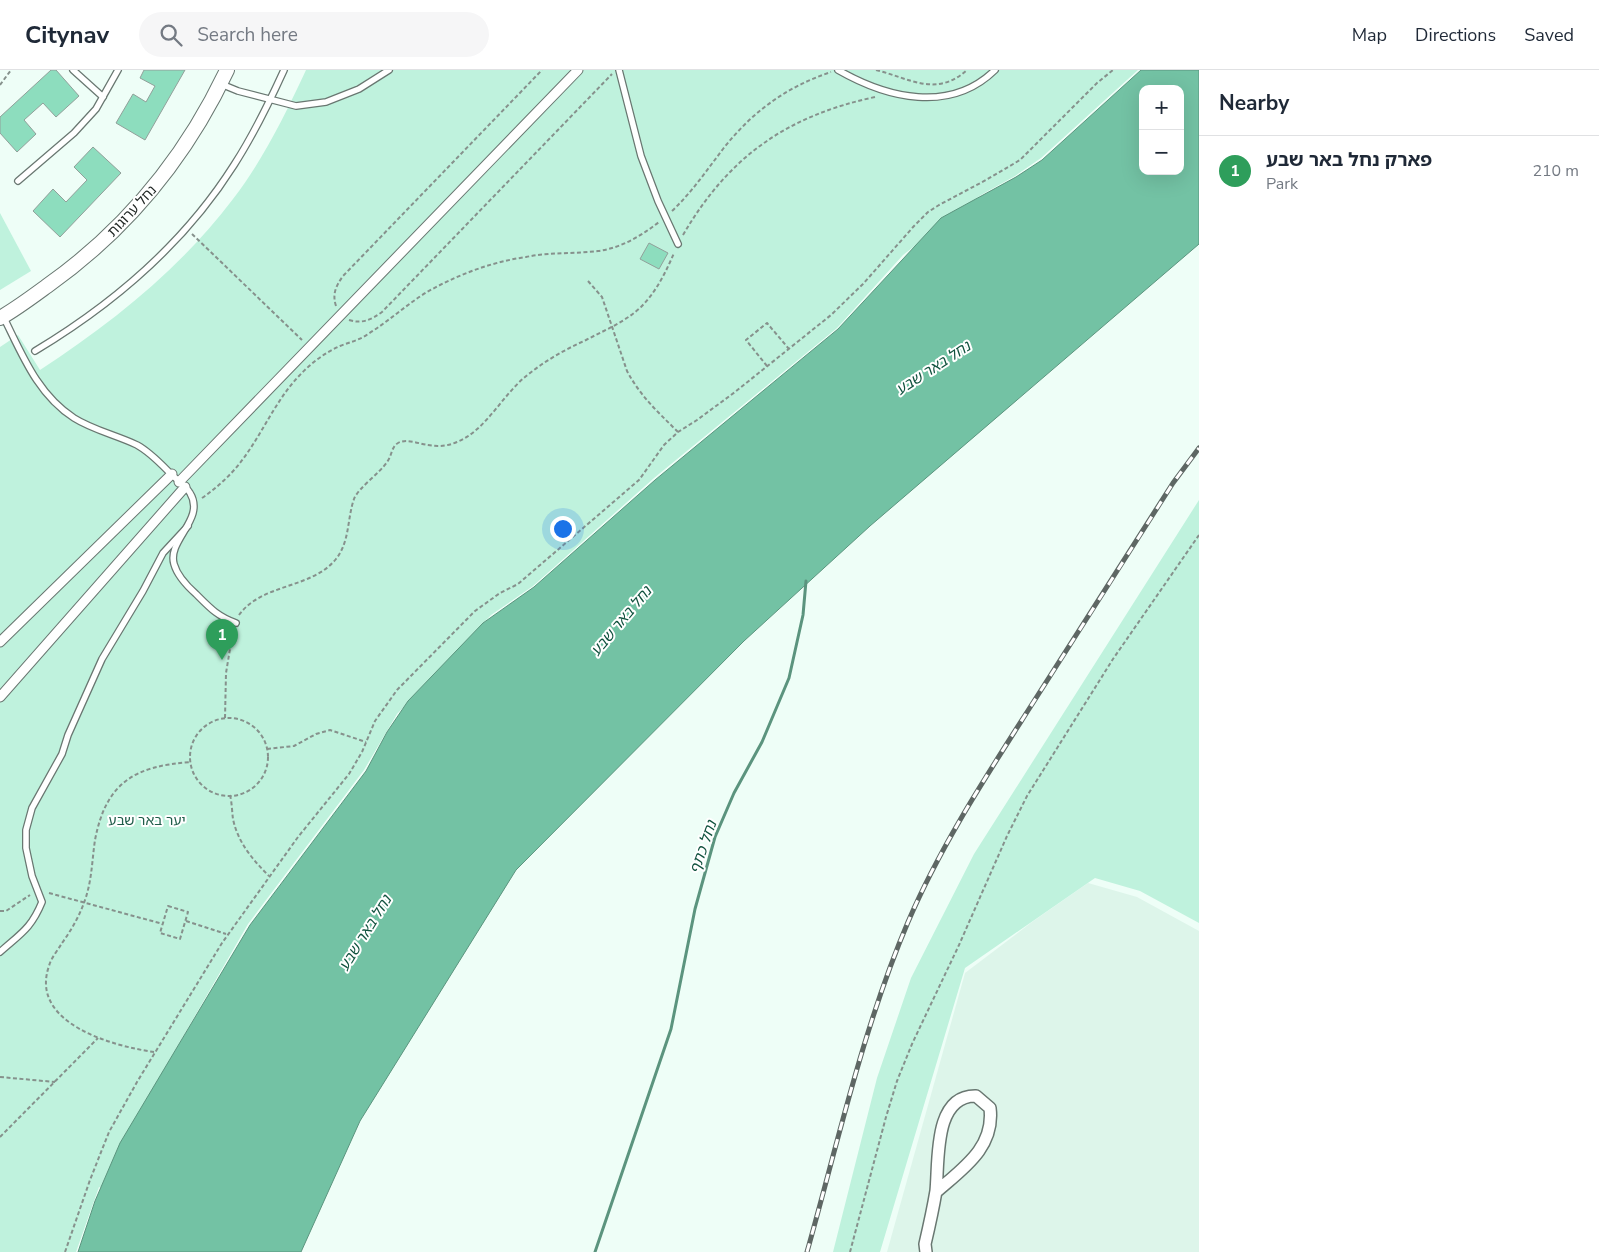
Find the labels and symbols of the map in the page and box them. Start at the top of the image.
street label: נחל ערוגות [103,181,161,241]
water label: נחל באר שבע [892,336,975,400]
your location [550,516,576,542]
water label: נחל באר שבע [586,581,657,660]
pin: 1 [206,619,238,660]
park label: יער באר שבע [108,811,186,830]
water label: נחל כתף [685,817,722,876]
water label: נחל באר שבע [334,890,397,974]

